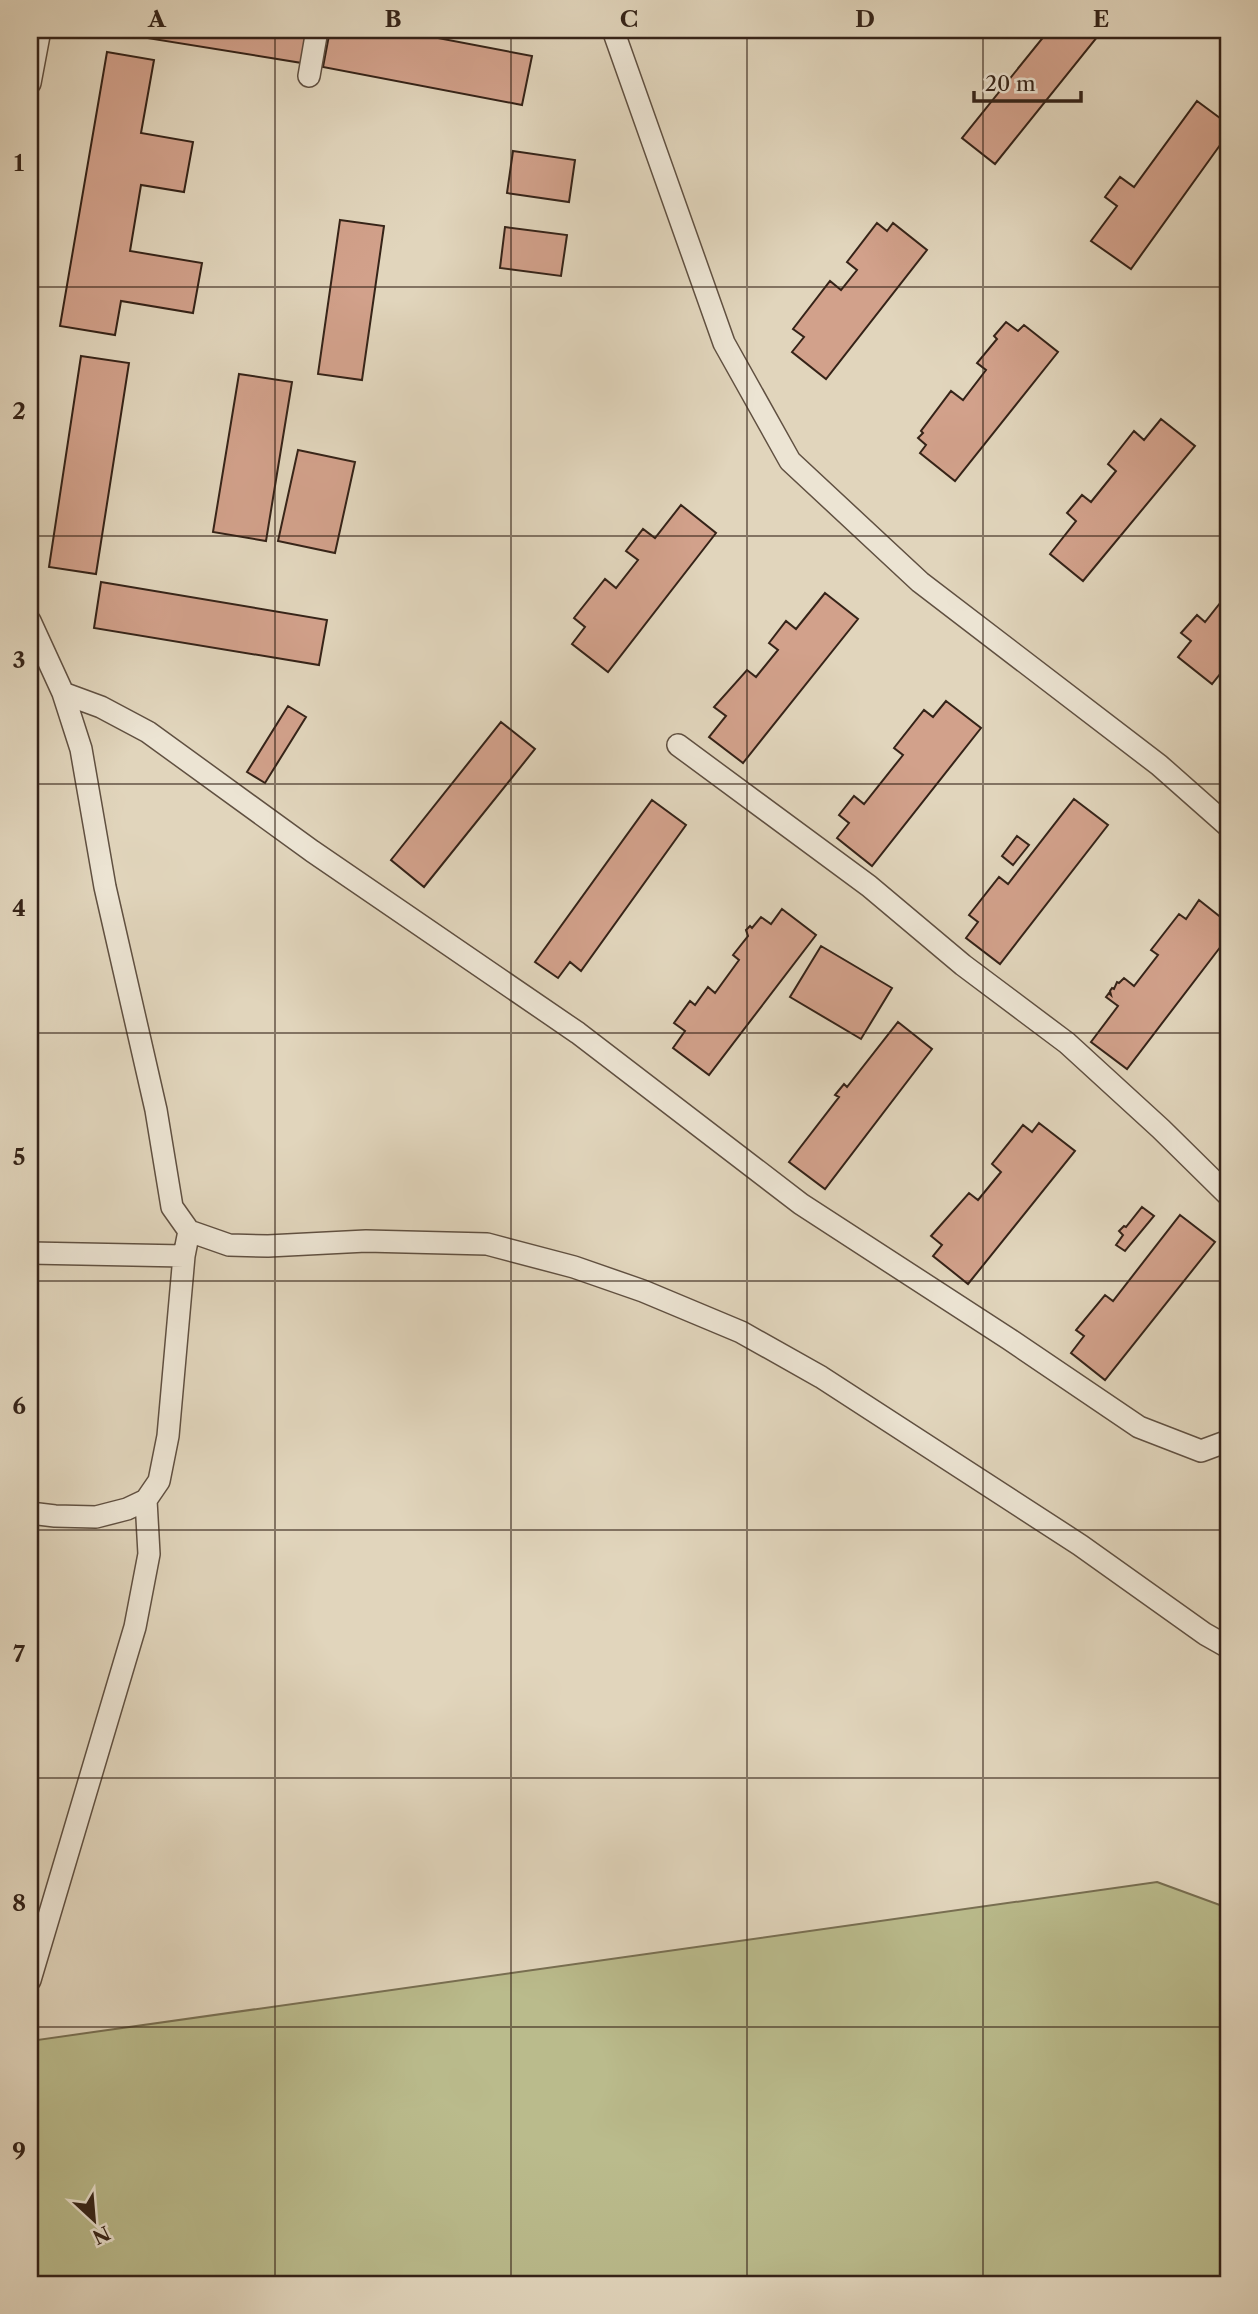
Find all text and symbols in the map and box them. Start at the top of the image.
text: A [147,5,167,33]
text: B [384,5,402,33]
text: C [620,5,638,33]
text: D [855,5,875,33]
text: E [1093,5,1109,33]
scale bar [974,60,1081,104]
text: 20 m [985,71,1036,96]
text: 1 [14,149,25,177]
text: 2 [12,397,26,425]
text: 3 [13,646,26,674]
text: 4 [12,894,26,922]
text: 5 [13,1143,25,1171]
text: 6 [12,1392,26,1420]
text: 7 [13,1640,25,1668]
text: 8 [12,1889,26,1917]
text: 9 [12,2137,26,2165]
north arrow [60,2184,130,2254]
text: N [89,2221,114,2249]

